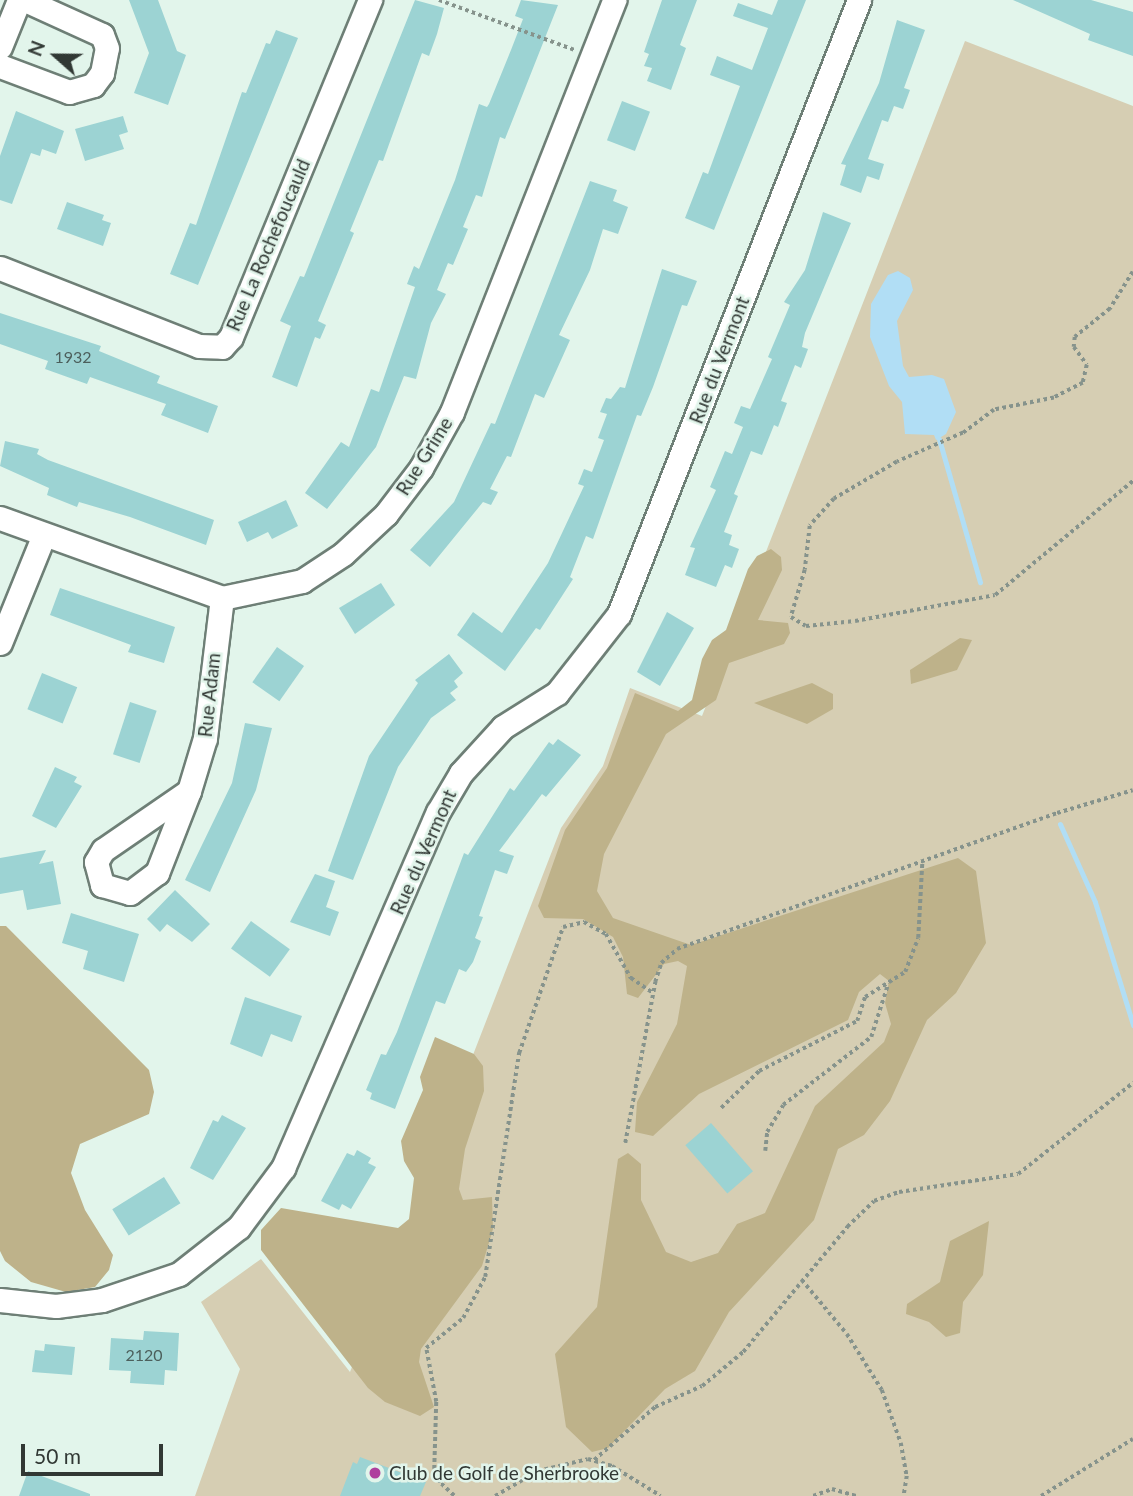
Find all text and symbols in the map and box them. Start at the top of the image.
north arrow [21,21,91,91]
text: N [23,37,49,59]
street label: Rue La Rochefoucauld [221,156,315,334]
street label: Rue du Vermont [684,293,754,427]
house number: 1932 [54,347,92,367]
street label: Rue Grime [391,413,457,499]
street label: Rue Adam [193,651,225,739]
street label: Rue du Vermont [385,786,461,918]
house number: 2120 [125,1345,163,1365]
scale bar [24,1430,166,1474]
text: 50 m [34,1443,81,1468]
place label: Club de Golf de Sherbrooke [389,1462,619,1484]
marker: Club de Golf de Sherbrooke [367,1465,383,1481]

